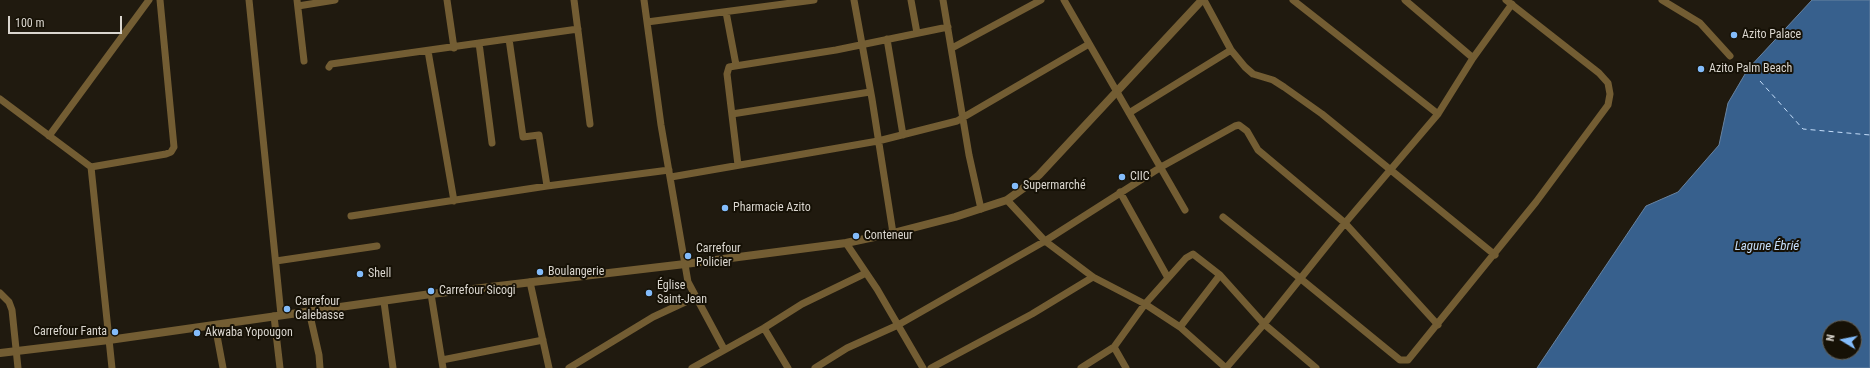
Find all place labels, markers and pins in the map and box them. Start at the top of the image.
place label: Azito Palace [1742,28,1801,42]
marker: Azito Palace [1729,30,1739,40]
place label: Azito Palm Beach [1709,62,1792,76]
marker: Azito Palm Beach [1696,64,1706,74]
place label: CIIC [1130,170,1150,184]
marker: CIIC [1117,172,1127,182]
place label: Supermarché [1023,179,1086,193]
marker: Supermarché [1010,181,1020,191]
place label: Pharmacie Azito [733,201,811,215]
marker: Pharmacie Azito [720,203,730,213]
place label: Conteneur [864,229,913,243]
marker: Conteneur [851,231,861,241]
place label: Carrefour Policier [696,242,741,270]
marker: Carrefour Policier [683,251,693,261]
place label: Boulangerie [548,265,604,279]
place label: Shell [368,267,391,281]
marker: Boulangerie [535,267,545,277]
marker: Shell [355,269,365,279]
place label: Église Saint-Jean [657,279,707,307]
place label: Carrefour Sicogi [439,284,516,298]
marker: Carrefour Sicogi [426,286,436,296]
marker: Église Saint-Jean [644,288,654,298]
place label: Carrefour Calebasse [295,295,344,323]
marker: Carrefour Calebasse [282,304,292,314]
place label: Carrefour Fanta [33,325,107,339]
place label: Akwaba Yopougon [205,326,293,340]
marker: Carrefour Fanta [110,327,120,337]
marker: Akwaba Yopougon [192,328,202,338]

